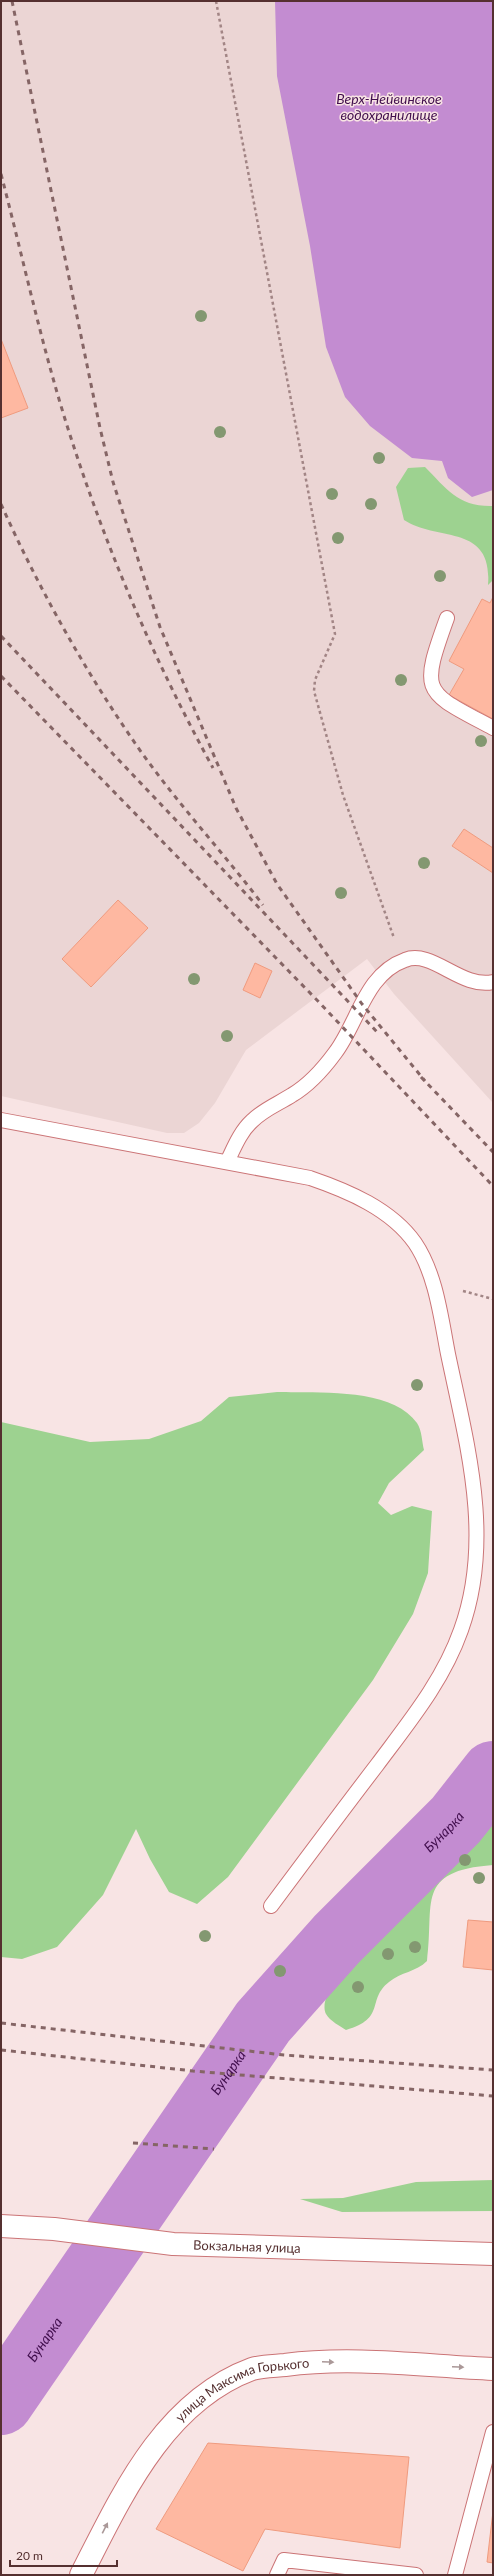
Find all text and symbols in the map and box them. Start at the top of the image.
water label: Верх-Нейвинское водохранилище [336,90,442,123]
water label: Бунарка [420,1808,467,1855]
water label: Бунарка [207,2047,249,2098]
street label: Вокзальная улица [193,2237,301,2256]
water label: Бунарка [23,2314,65,2365]
street label: улица Максима Горького [172,2355,310,2425]
one-way arrow [322,2358,334,2365]
one-way arrow [452,2364,464,2371]
one-way arrow [102,2522,108,2534]
scale bar [10,2542,117,2568]
text: 20 m [16,2548,43,2563]

